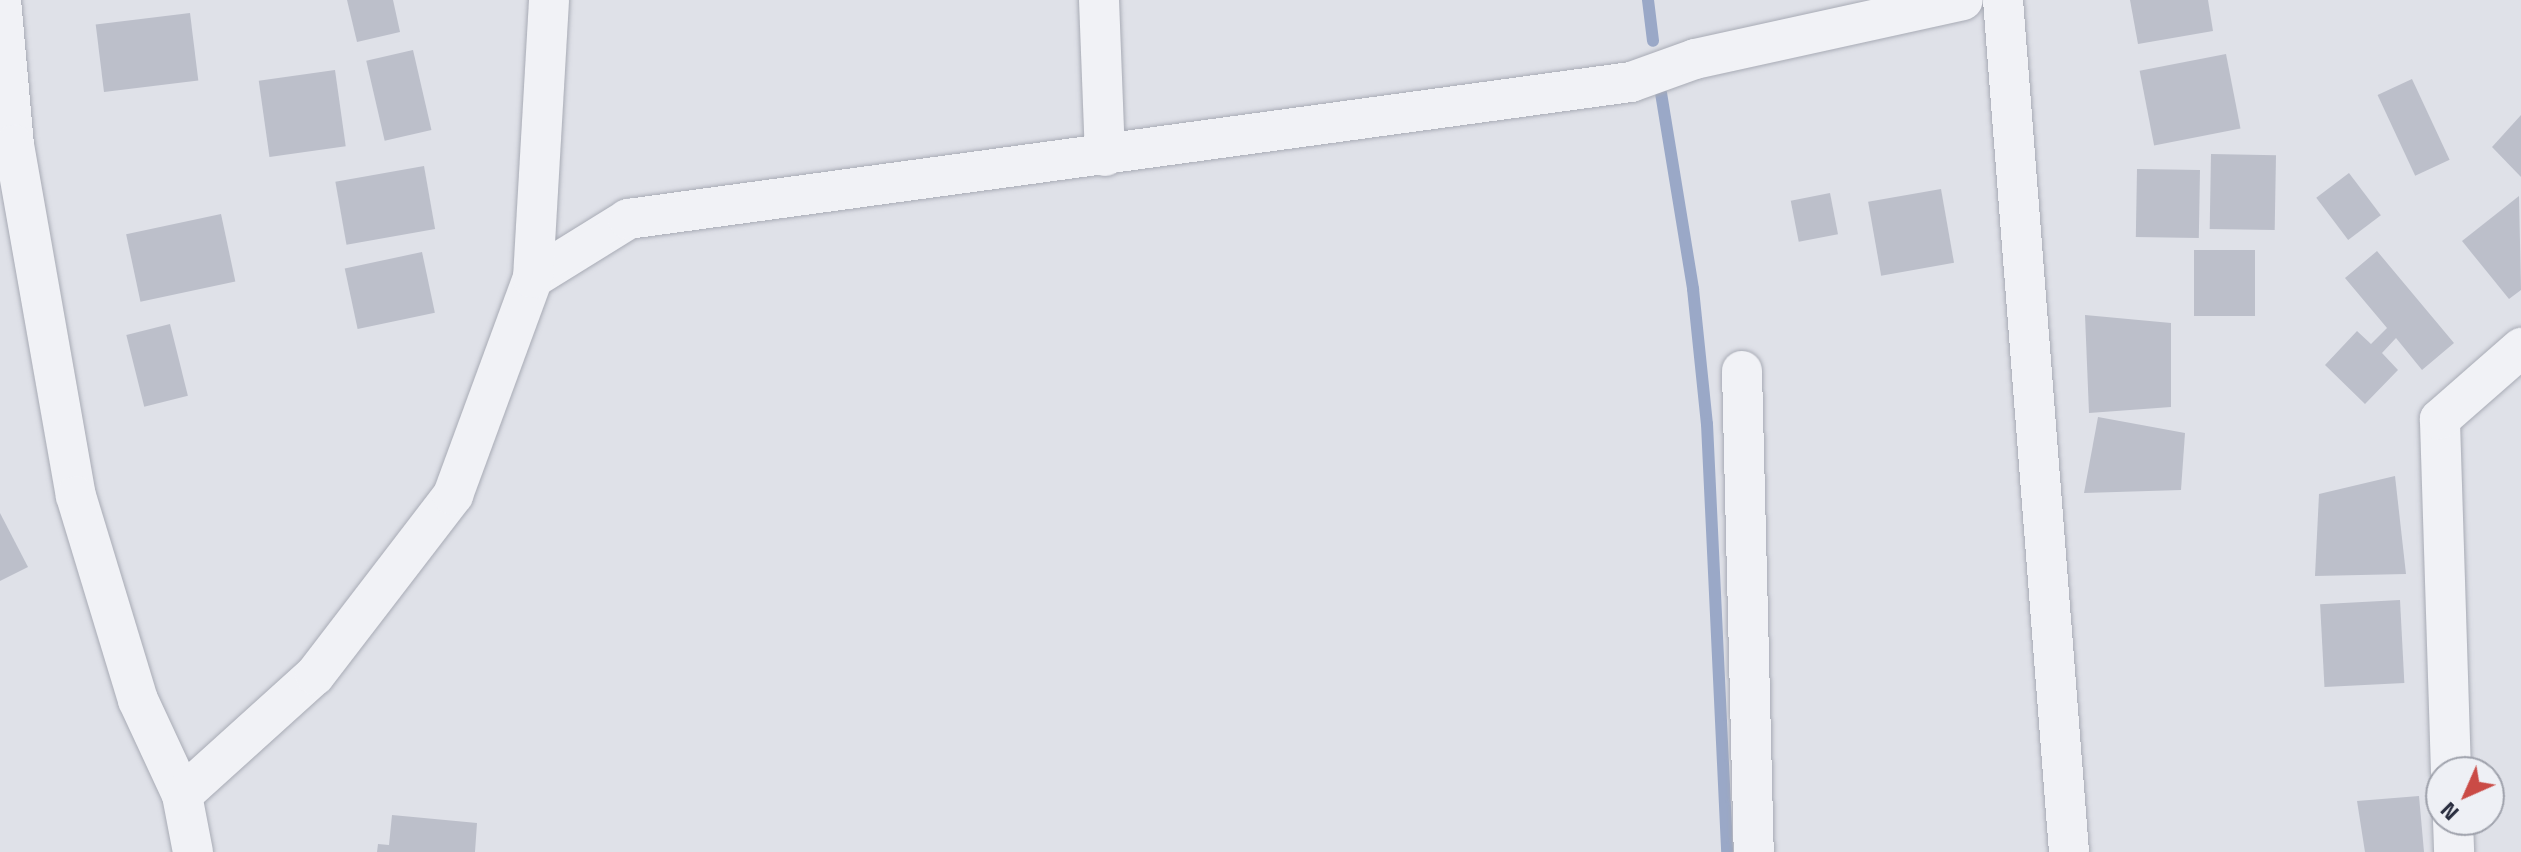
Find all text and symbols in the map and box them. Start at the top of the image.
north arrow [2425,756,2505,836]
text: N [2432,794,2467,829]

